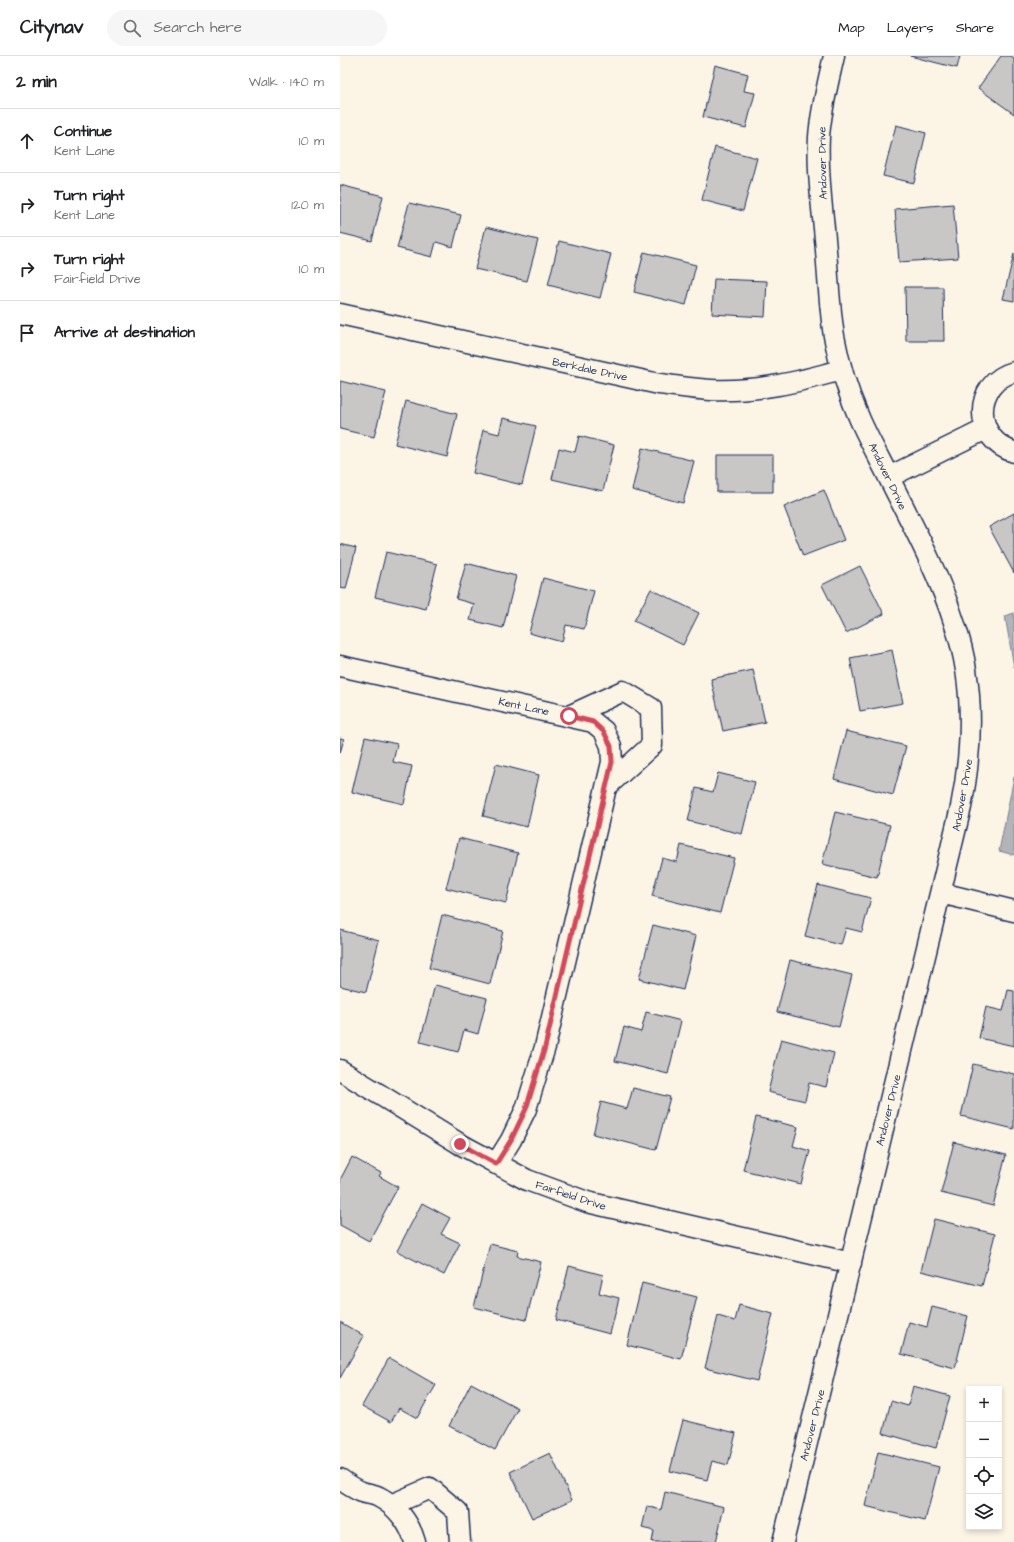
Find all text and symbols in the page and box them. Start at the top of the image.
search box [107,10,387,46]
text: Citynav [20,14,83,41]
icon: search [121,17,143,39]
text: Search here [153,17,242,38]
text: Map [838,18,865,38]
text: Layers [887,18,934,38]
text: Share [956,18,994,38]
text: 2 min [16,70,57,94]
text: Walk · 140 m [249,73,324,91]
text: Continue [54,121,112,142]
street label: Andover Drive [814,126,831,200]
icon: ahead [16,130,38,152]
text: 10 m [299,132,324,150]
text: Kent Lane [54,142,115,160]
text: Turn right [54,185,125,206]
icon: right [16,194,38,216]
text: 120 m [291,196,324,214]
text: Kent Lane [54,206,115,224]
text: Turn right [54,249,125,270]
icon: right [16,258,38,280]
text: 10 m [299,260,324,278]
text: Fairfield Drive [54,270,141,288]
icon: arrive [16,322,38,344]
text: Arrive at destination [54,322,195,343]
street label: Berkdale Drive [551,354,629,385]
street label: Andover Drive [865,440,910,512]
street label: Kent Lane [497,694,551,719]
route start [560,707,578,725]
street label: Andover Drive [949,758,976,832]
street label: Andover Drive [872,1073,905,1147]
route end [451,1135,469,1153]
street label: Fairfield Drive [534,1177,608,1214]
map controls [966,1386,1002,1530]
button: + [966,1386,1002,1422]
street label: Andover Drive [796,1388,829,1462]
button: − [966,1422,1002,1458]
button: locate [966,1458,1002,1494]
button: layers [966,1494,1002,1530]

